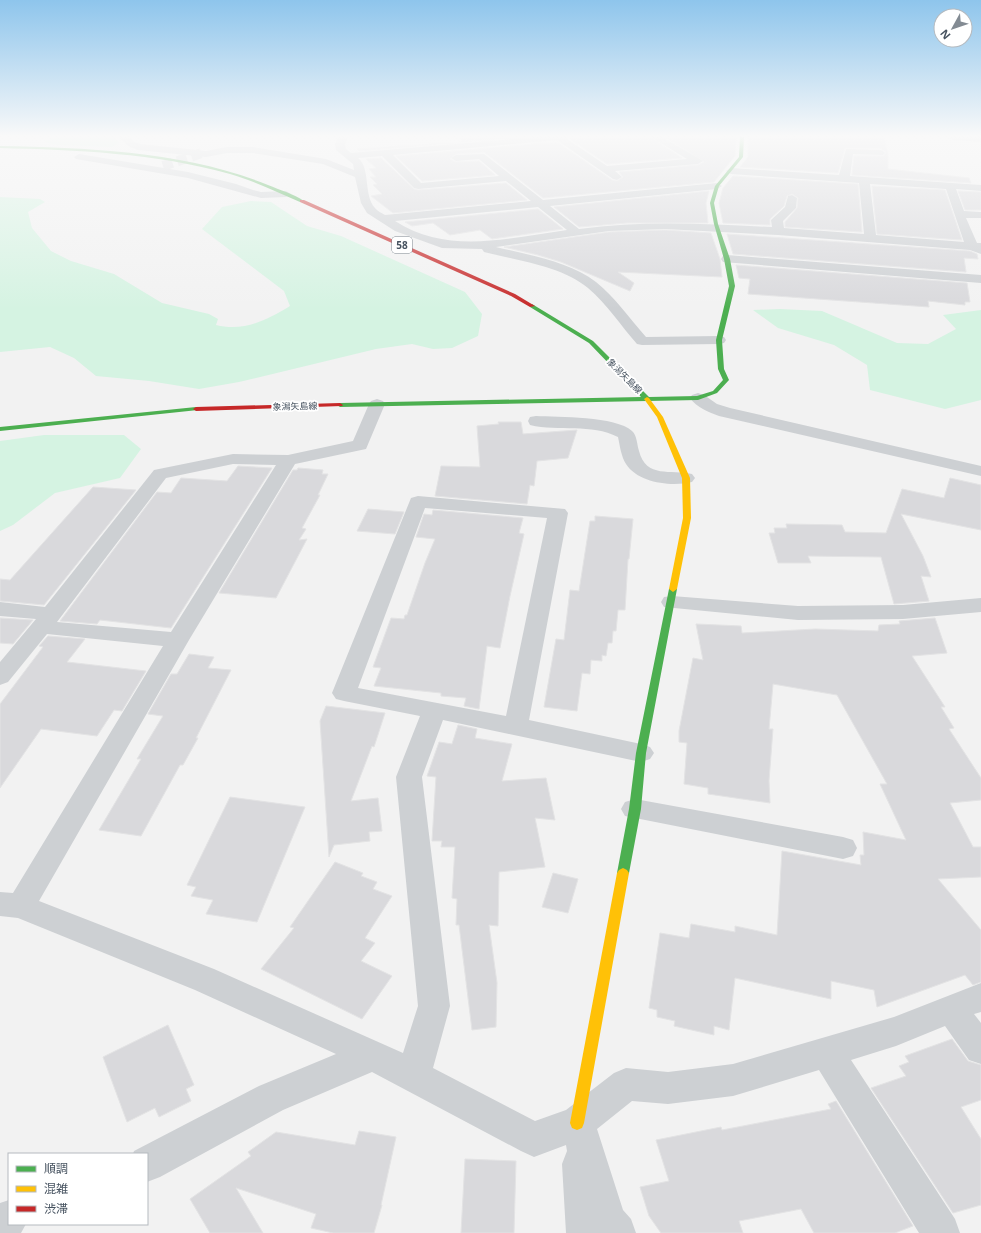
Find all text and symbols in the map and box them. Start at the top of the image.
north arrow [933,8,973,48]
text: N [936,26,954,43]
road number: 58 [392,237,412,253]
street label: 象潟矢島線 [604,355,646,397]
street label: 象潟矢島線 [272,399,319,413]
legend [8,1153,148,1225]
text: 順調 [44,1160,68,1177]
text: 混雑 [44,1180,68,1197]
text: 渋滞 [44,1200,68,1217]

